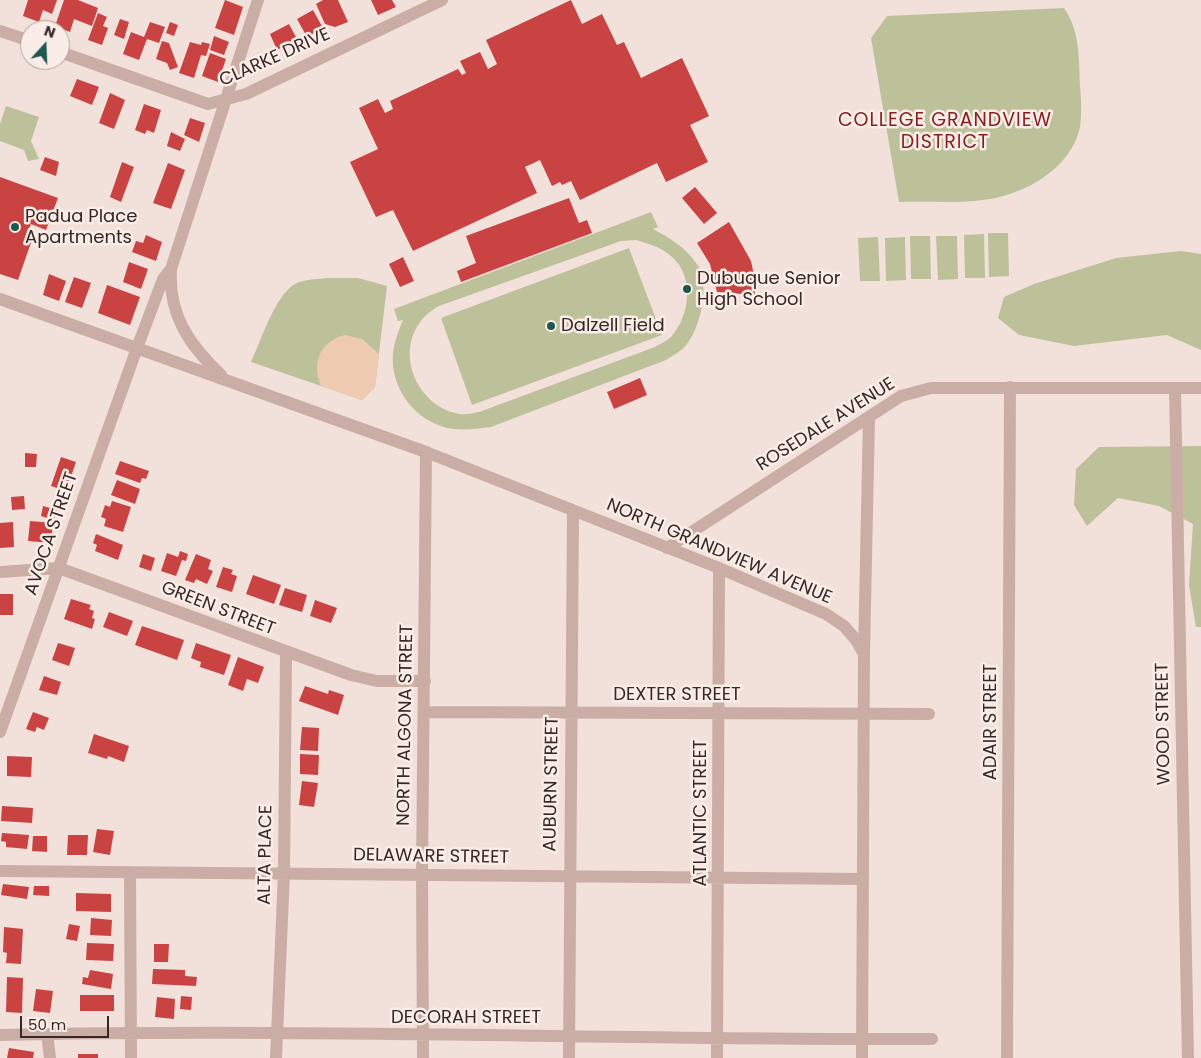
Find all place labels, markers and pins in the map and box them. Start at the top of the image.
place label: Padua Place Apartments [25,206,137,248]
marker: Padua Place Apartments [9,221,21,233]
place label: Dubuque Senior High School [697,268,840,310]
marker: Dubuque Senior High School [681,283,693,295]
place label: Dalzell Field [561,315,665,337]
marker: Dalzell Field [545,320,557,332]

